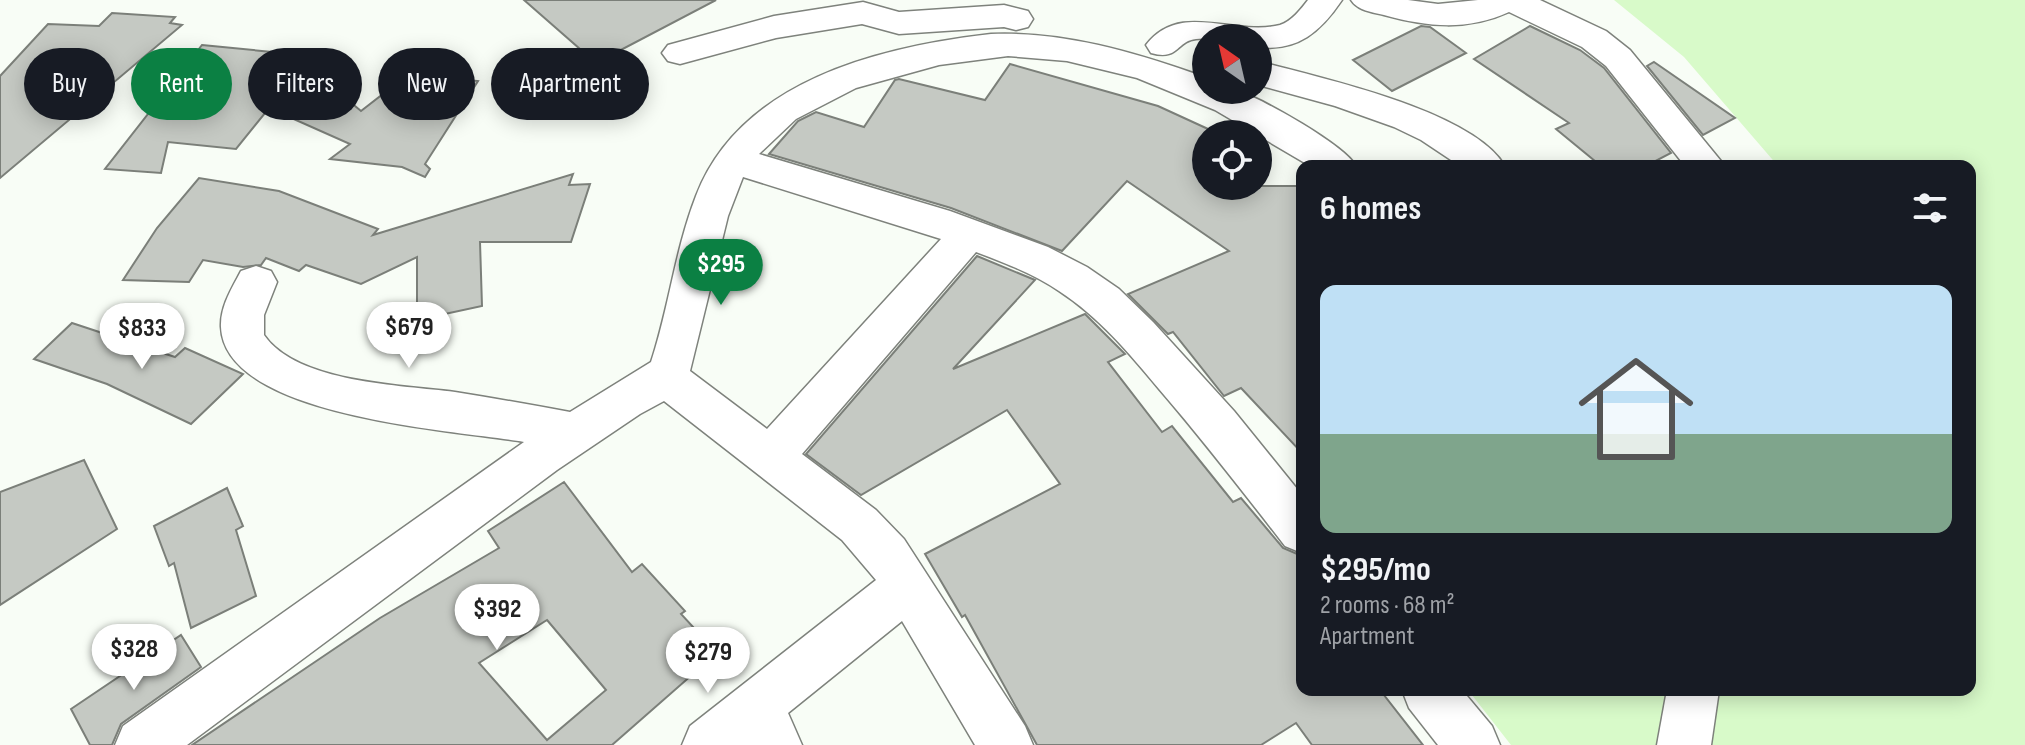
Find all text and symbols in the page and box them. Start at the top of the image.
north arrow [1192,24,1272,104]
map controls [1192,24,1272,200]
chip: Buy [24,48,115,120]
chip: Rent [131,48,232,120]
chip: Filters [248,48,362,120]
chip: New [378,48,475,120]
chip: Apartment [491,48,649,120]
button: locate [1192,120,1272,200]
icon: filters [1908,186,1952,230]
text: 6 homes [1320,188,1421,229]
pin: $295 [674,239,768,307]
text: $295 [697,249,745,280]
pin: $679 [362,302,456,370]
pin: $833 [95,303,189,371]
text: $679 [384,312,434,343]
text: $833 [118,313,166,344]
icon: home [1564,337,1708,481]
text: $295/mo [1320,549,1431,590]
pin: $392 [450,584,544,652]
text: 2 rooms · 68 m² [1320,590,1455,621]
text: $392 [473,594,521,625]
text: Apartment [1320,621,1414,652]
pin: $328 [87,624,181,692]
pin: $279 [661,627,755,695]
text: $328 [110,634,158,665]
text: $279 [684,637,732,668]

